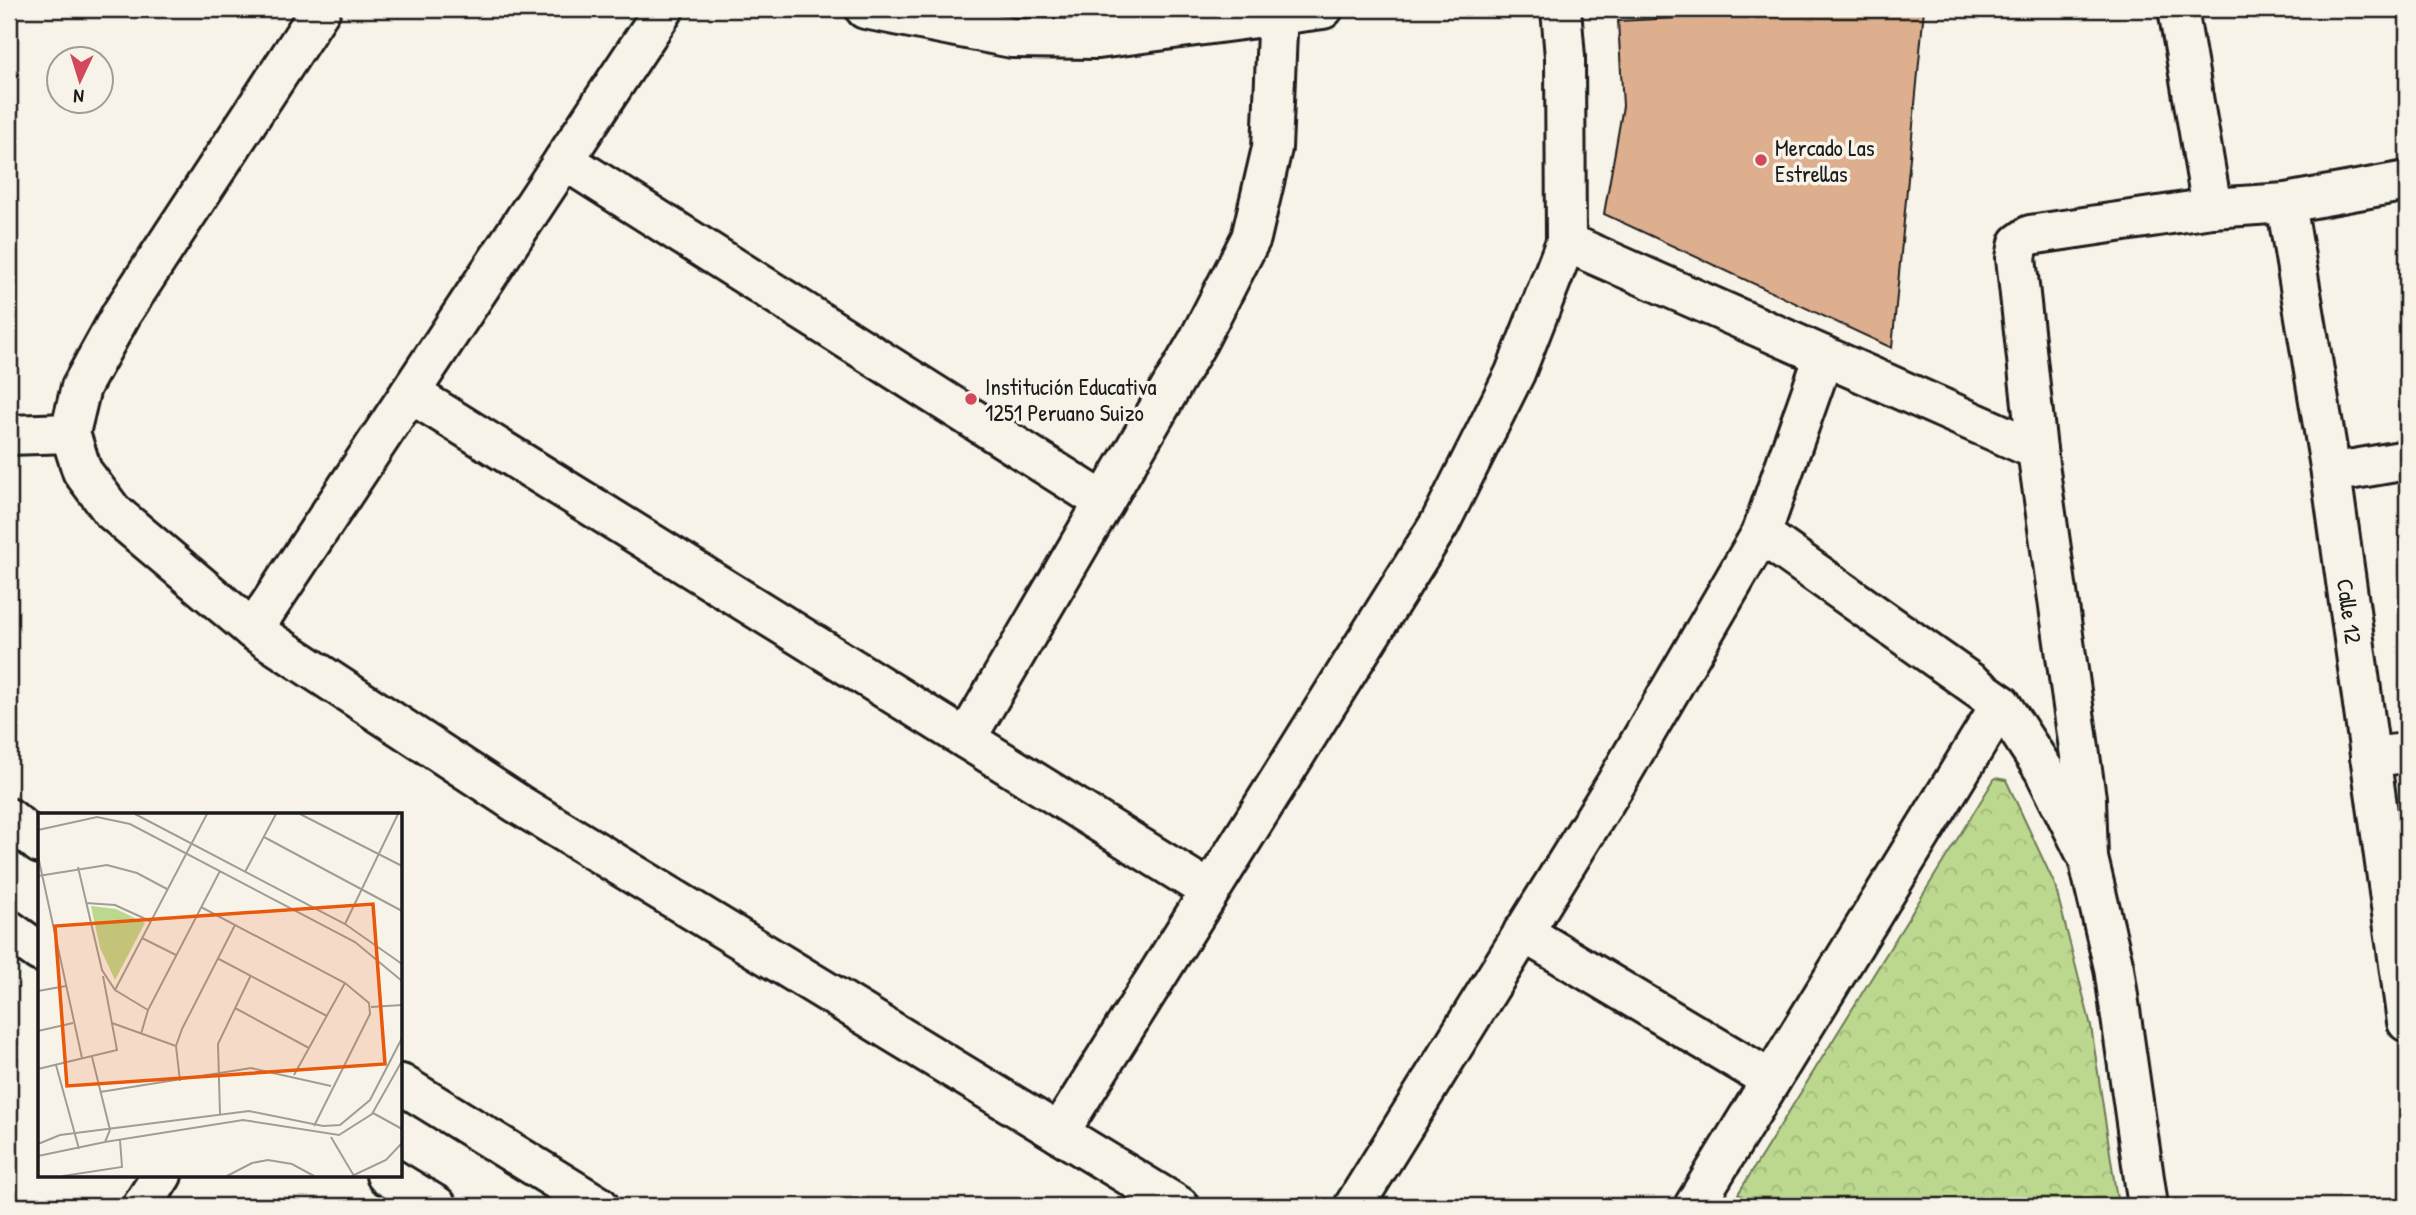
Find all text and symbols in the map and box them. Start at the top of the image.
north arrow [46,46,116,116]
text: N [73,84,85,110]
place label: Mercado Las Estrellas [1775,132,1875,189]
marker: Mercado Las Estrellas [1753,152,1769,168]
place label: Institución Educativa 1251 Peruano Suizo [985,371,1156,428]
marker: Institución Educativa 1251 Peruano Suizo [963,391,979,407]
street label: Calle 12 [2330,577,2370,646]
inset map [38,813,402,1176]

